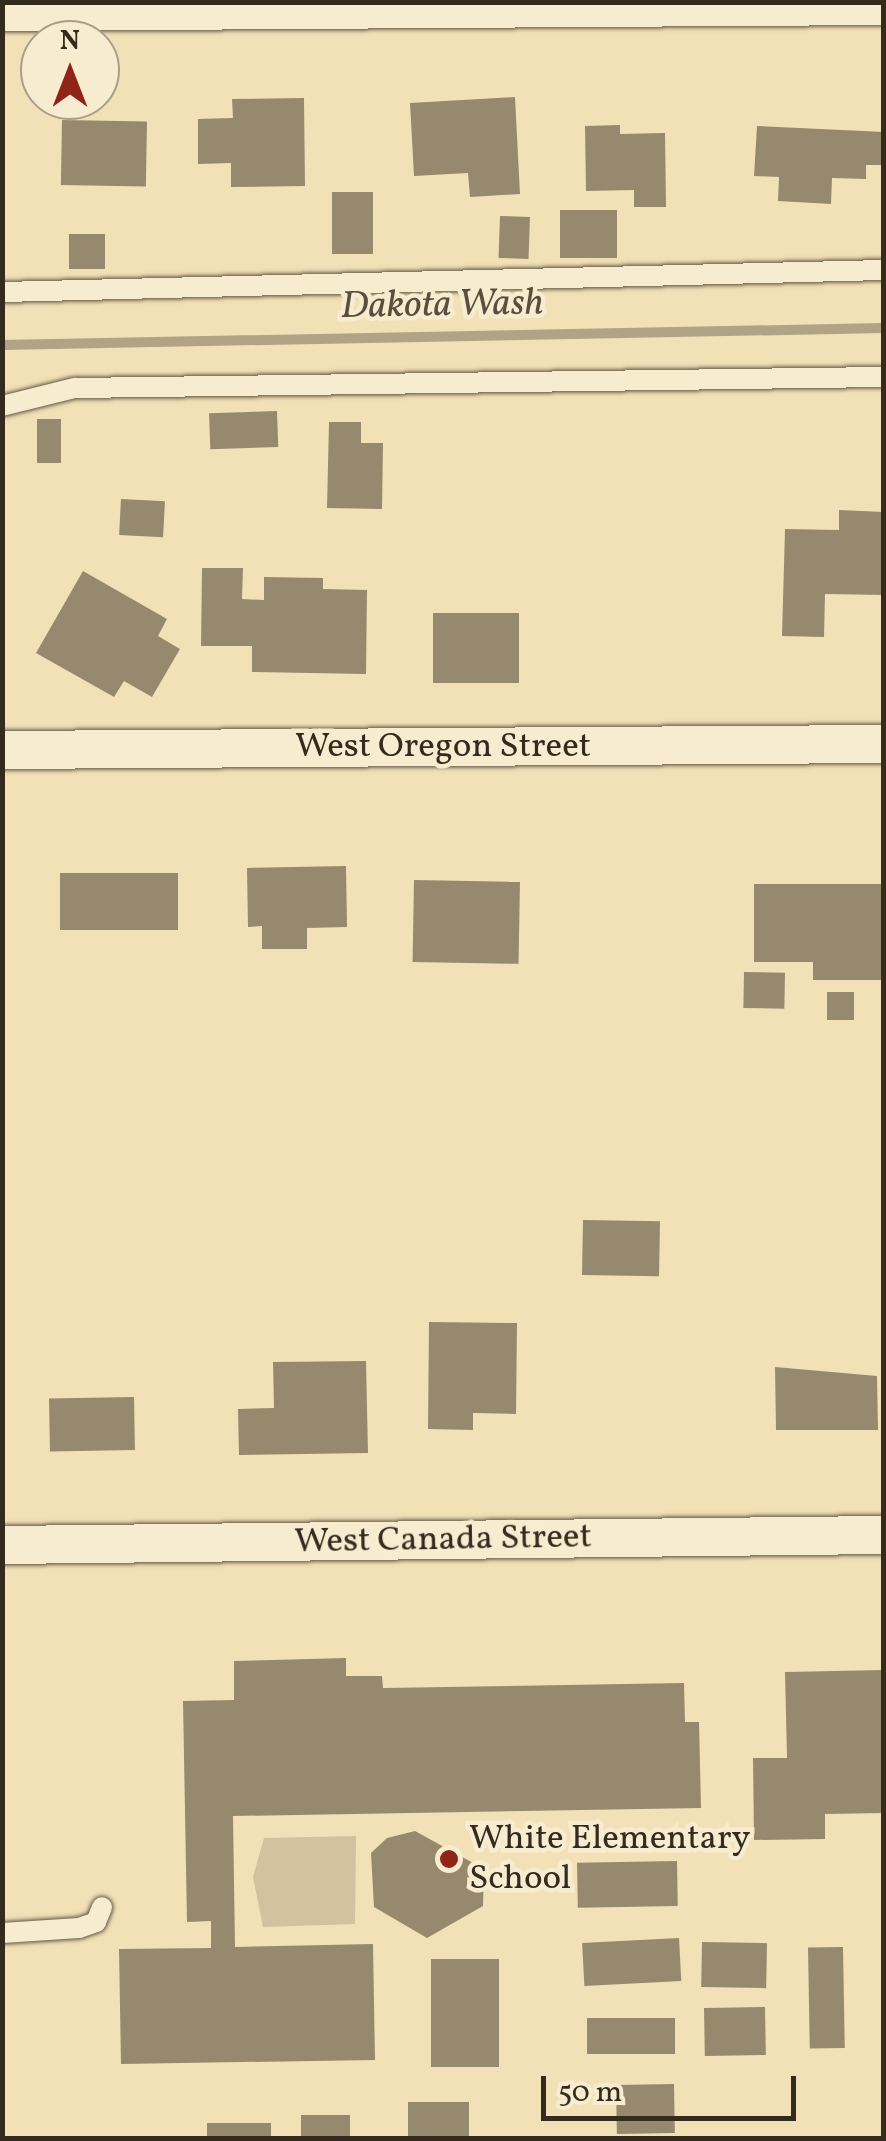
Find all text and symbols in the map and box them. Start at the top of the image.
north arrow [20,20,120,120]
text: N [60,22,80,61]
water label: Dakota Wash [340,281,544,331]
street label: West Oregon Street [295,726,591,768]
street label: West Canada Street [294,1516,592,1564]
place label: White Elementary School [469,1818,751,1900]
marker: White Elementary School [438,1848,460,1870]
scale bar [546,2056,801,2118]
text: 50 m [558,2072,622,2114]

